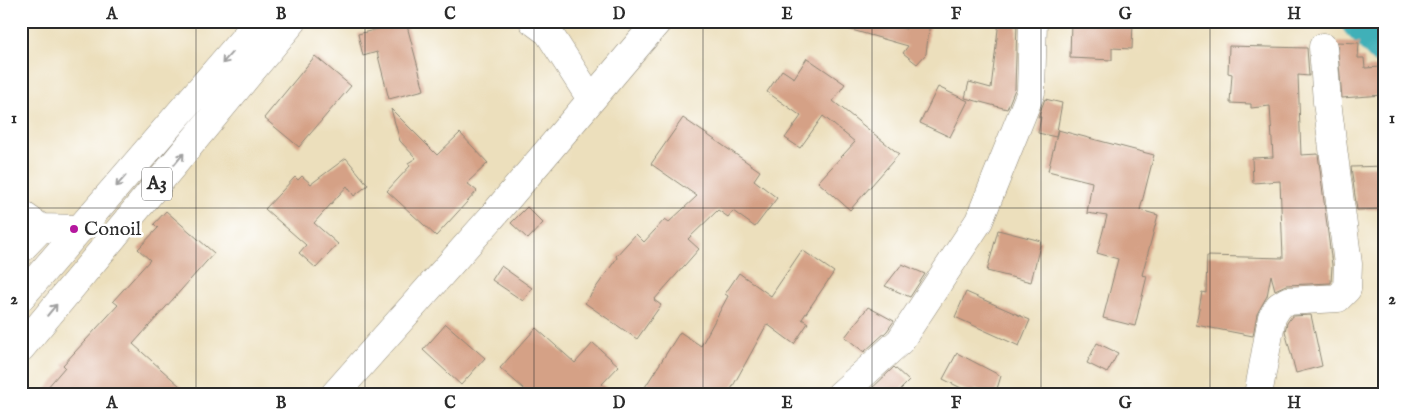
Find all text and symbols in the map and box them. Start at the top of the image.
text: A [106,5,119,25]
text: B [276,5,287,25]
text: C [444,5,456,25]
text: D [613,5,626,25]
text: E [781,5,793,25]
text: F [951,5,962,25]
text: G [1119,5,1132,25]
text: H [1287,5,1301,25]
one-way arrow [221,52,233,65]
text: 1 [11,109,17,129]
text: 1 [1389,109,1395,129]
one-way arrow [173,152,184,165]
road number: A3 [142,168,172,200]
one-way arrow [115,175,127,188]
place label: Conoil [84,217,142,242]
marker: Conoil [68,223,80,235]
text: 2 [10,290,18,310]
text: 2 [1388,290,1396,310]
one-way arrow [47,304,58,317]
text: A [106,394,119,414]
text: B [276,394,287,414]
text: C [444,394,456,414]
text: D [613,394,626,414]
text: E [781,394,793,414]
text: F [951,394,962,414]
text: G [1119,394,1132,414]
text: H [1287,394,1301,414]

